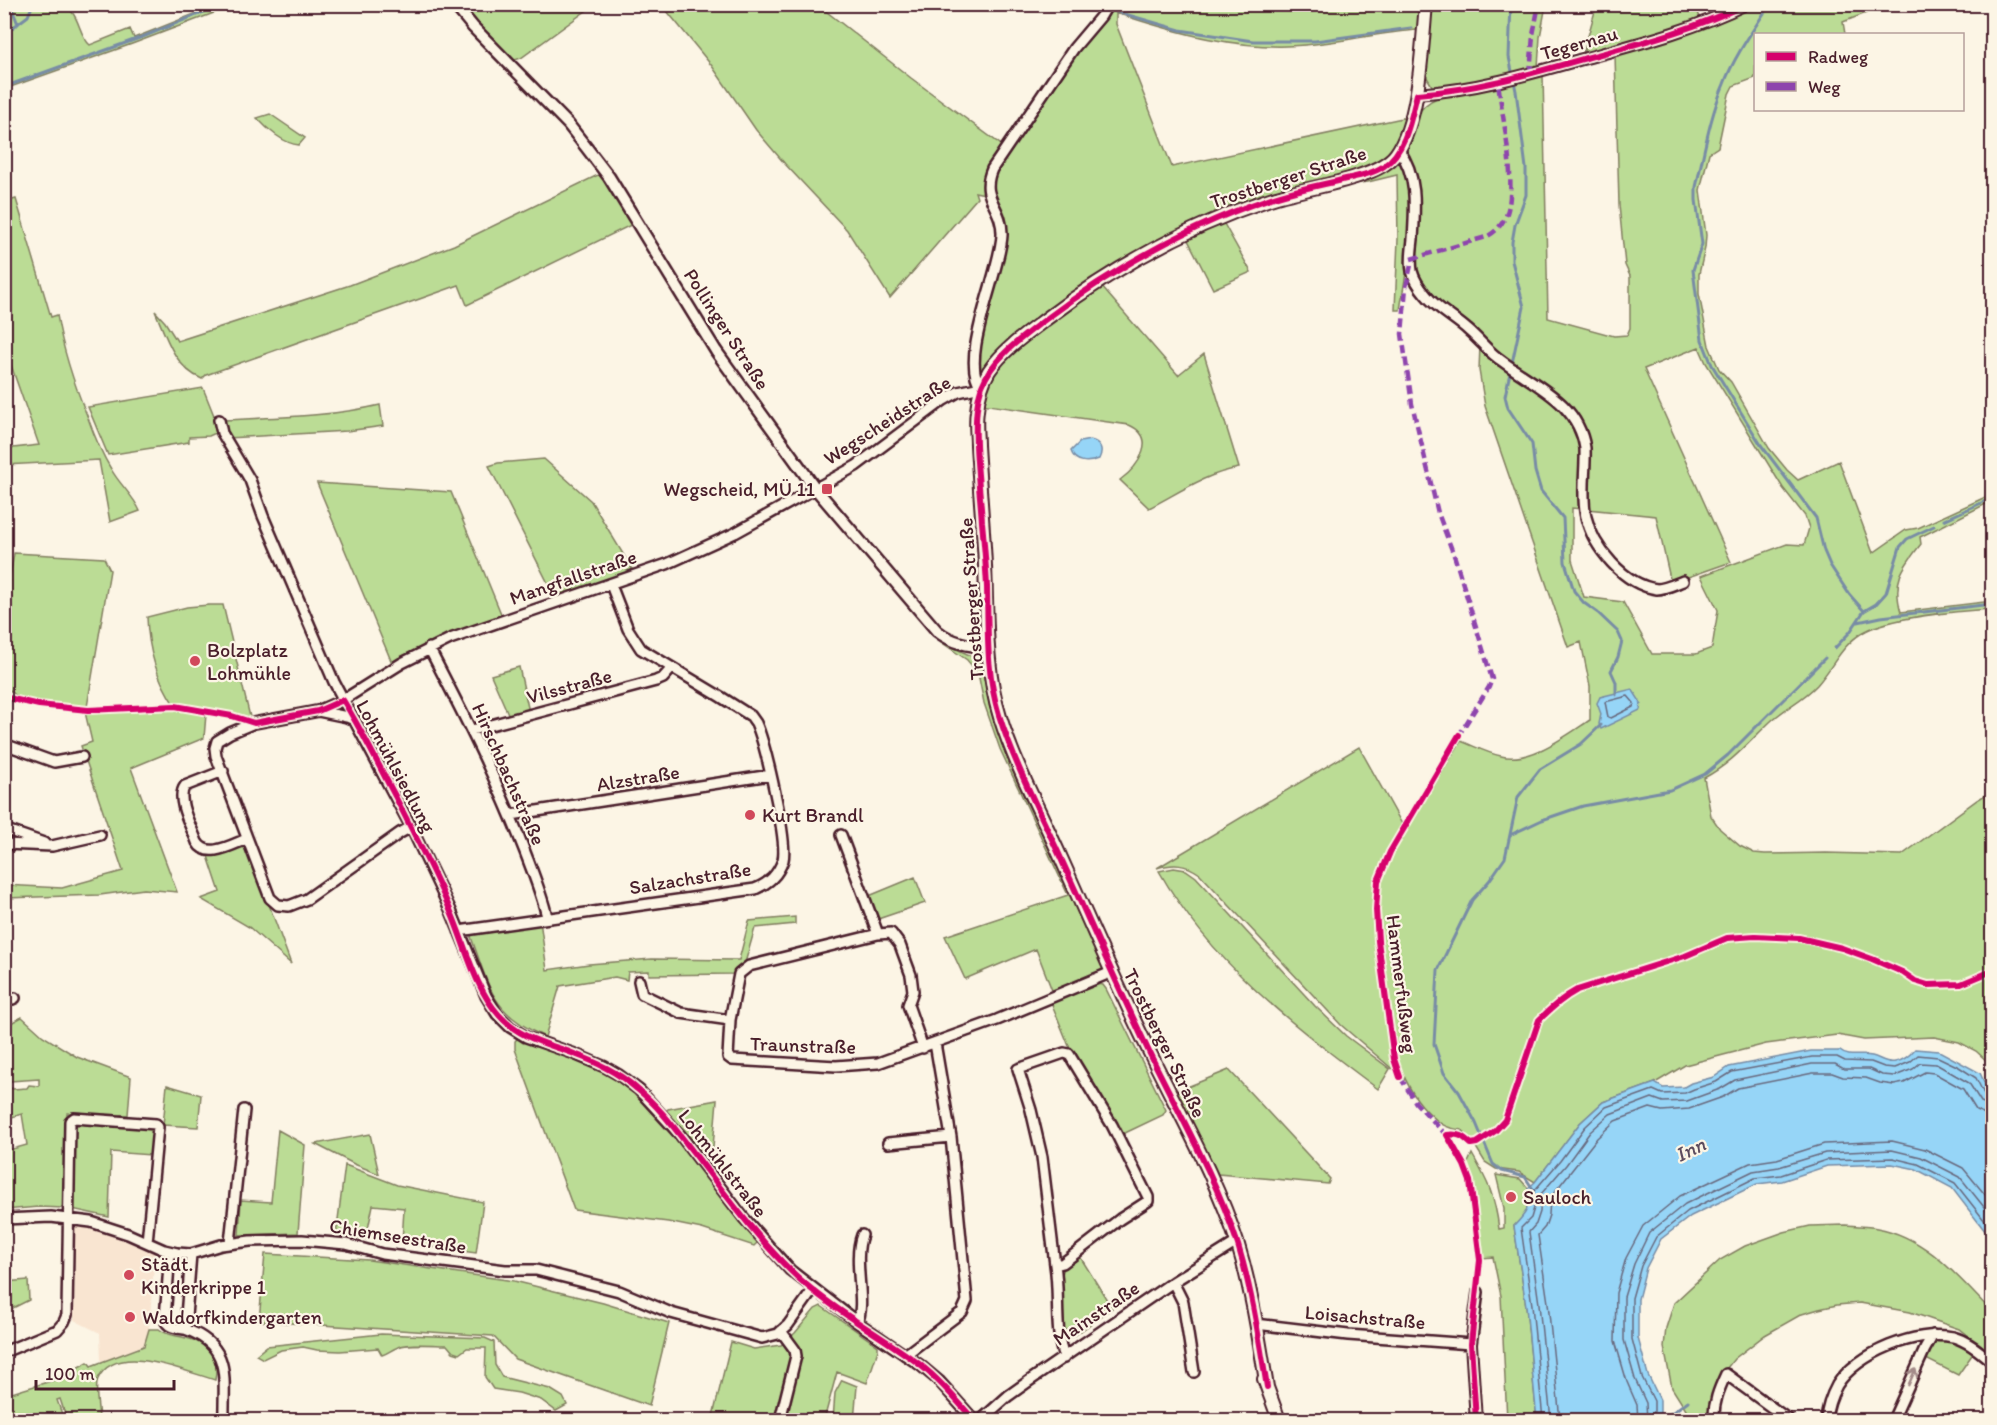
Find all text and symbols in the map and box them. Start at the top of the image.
street label: Tegernau [1538,21,1620,65]
legend [1754,33,1964,111]
text: Radweg [1808,46,1869,68]
text: Weg [1808,76,1841,98]
street label: Trostberger Straße [1207,140,1369,214]
street label: Pollinger Straße [679,264,775,394]
street label: Wegscheidstraße [819,370,955,470]
place label: Wegscheid, MÜ 11 [663,477,815,501]
marker: Wegscheid, MÜ 11 [820,482,834,496]
street label: Trostberger Straße [953,517,989,681]
street label: Mangfallstraße [506,544,640,610]
place label: Bolzplatz Lohmühle [207,638,291,685]
marker: Bolzplatz Lohmühle [188,654,202,668]
street label: Vilsstraße [524,663,614,709]
street label: Lohmühlsiedlung [351,696,441,837]
street label: Hirschbachstraße [467,699,551,849]
street label: Alzstraße [595,760,681,796]
place label: Kurt Brandl [762,803,864,827]
marker: Kurt Brandl [743,808,757,822]
street label: Salzachstraße [627,857,753,899]
street label: Hammerfußweg [1382,914,1422,1055]
street label: Trostberger Straße [1118,964,1212,1122]
street label: Traunstraße [750,1031,856,1059]
street label: Lohmühlstraße [673,1104,773,1222]
water label: Inn [1671,1131,1710,1167]
place label: Sauloch [1523,1185,1591,1209]
marker: Sauloch [1504,1190,1518,1204]
street label: Chiemseestraße [328,1213,468,1259]
place label: Städt. Kinderkrippe 1 [141,1252,266,1299]
marker: Städt. Kinderkrippe 1 [122,1268,136,1282]
street label: Mainstraße [1048,1275,1144,1351]
street label: Loisachstraße [1304,1300,1426,1334]
place label: Waldorfkindergarten [142,1305,322,1329]
marker: Waldorfkindergarten [123,1310,137,1324]
scale bar [36,1353,174,1391]
text: 100 m [45,1363,95,1385]
one-way arrow [1907,1369,1919,1387]

